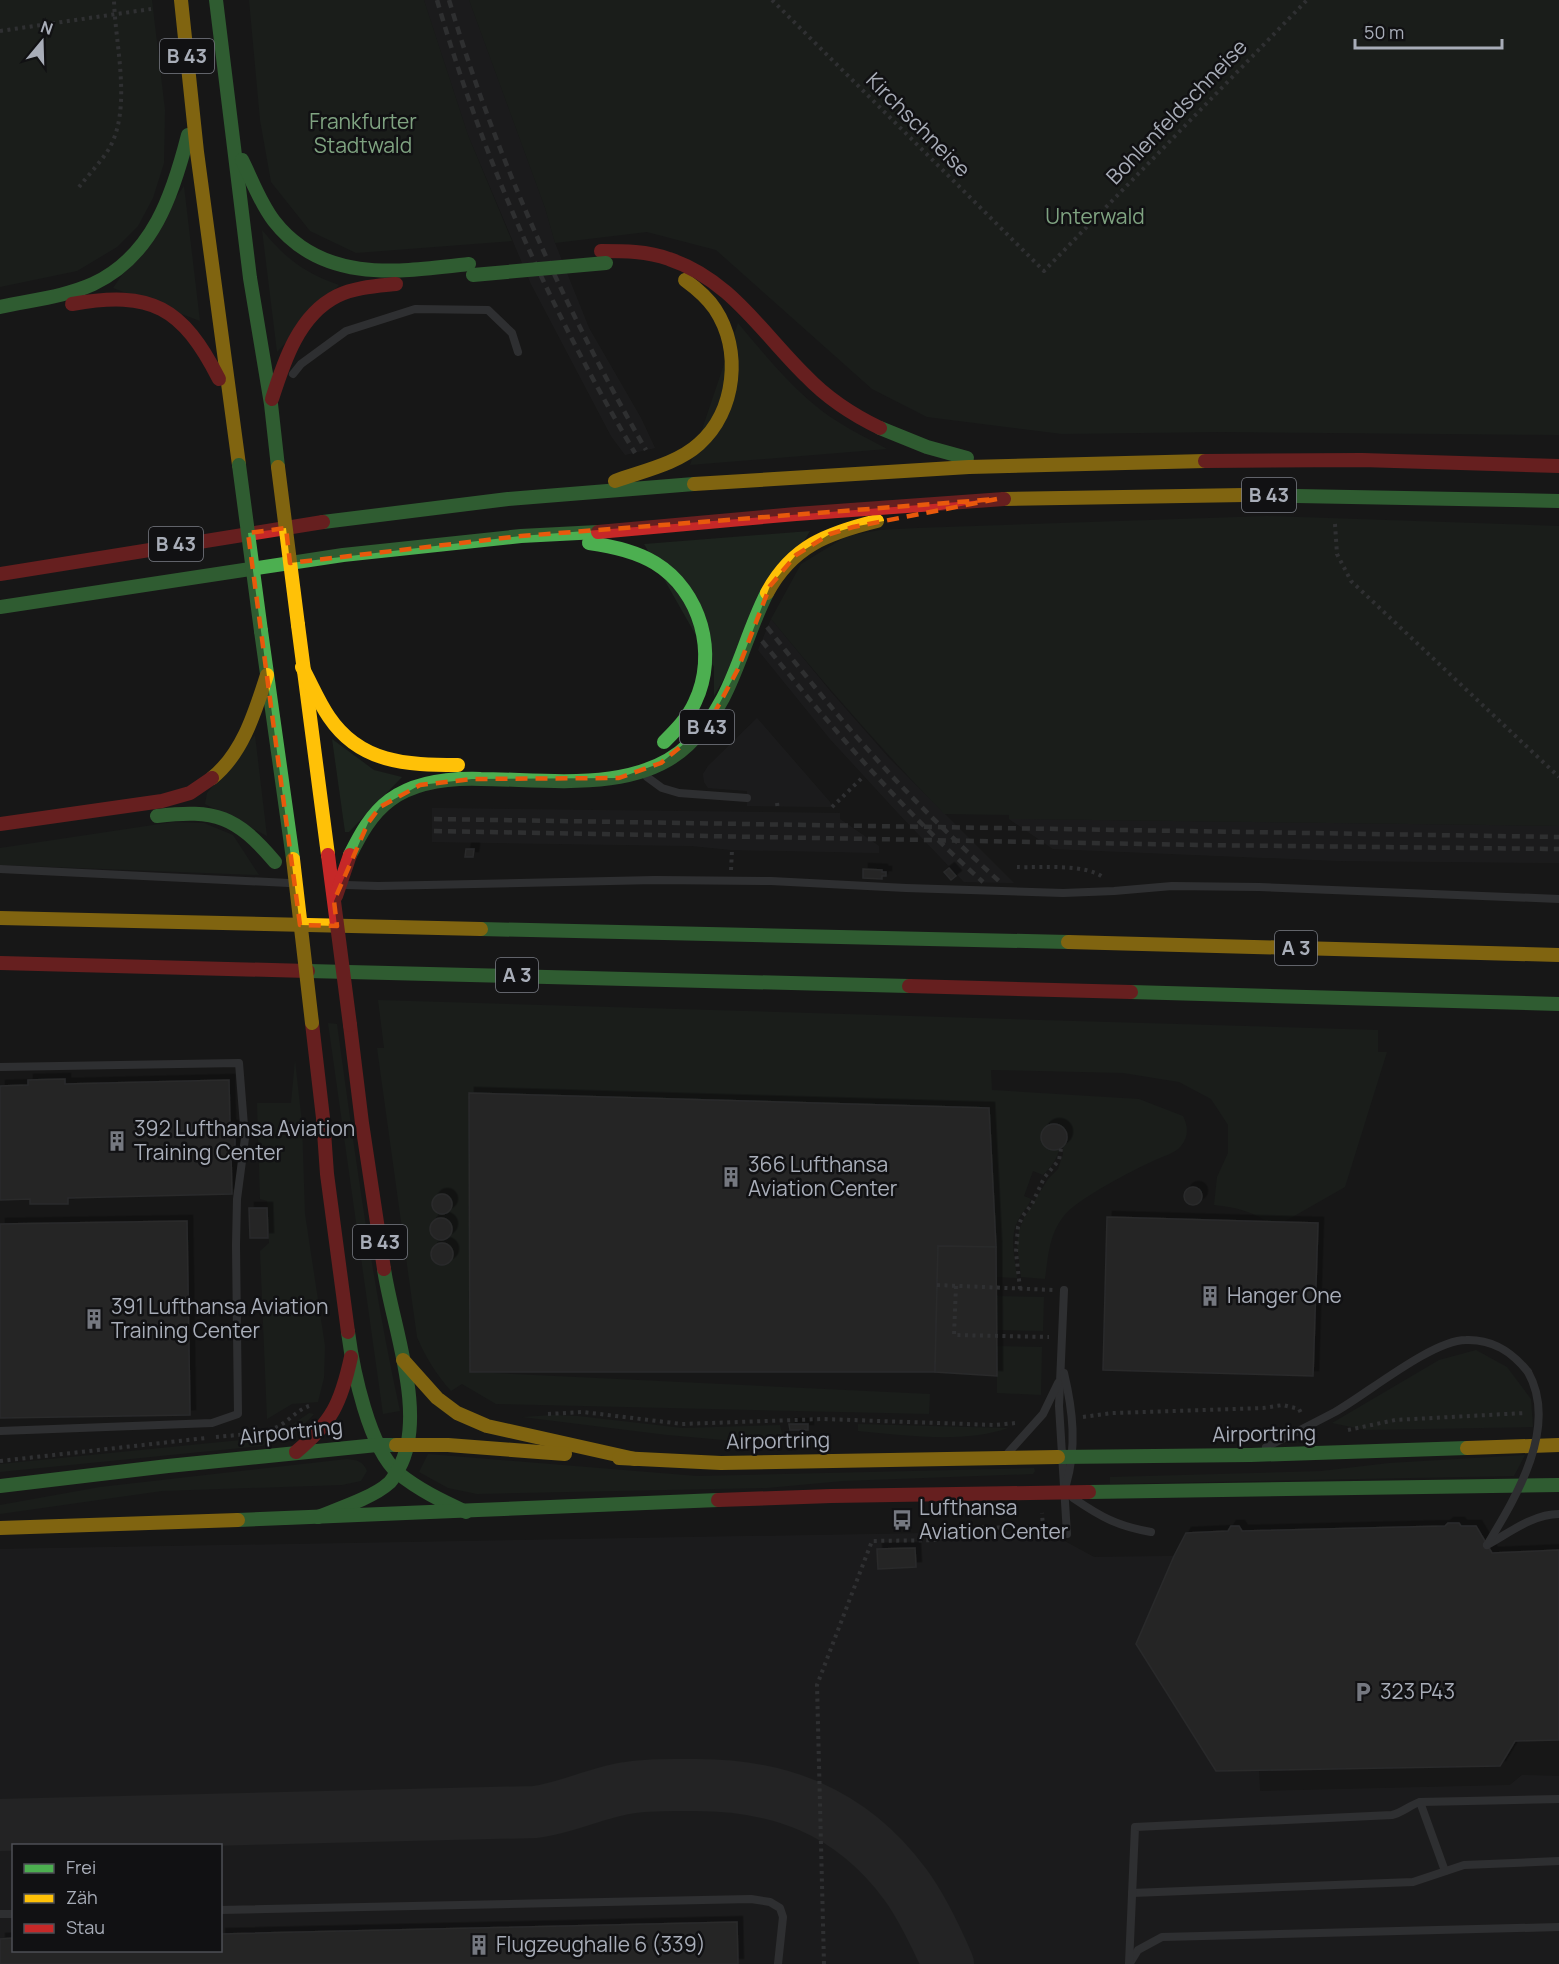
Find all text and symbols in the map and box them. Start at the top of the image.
north arrow [12,12,72,72]
scale bar [1355,12,1502,50]
text: N [38,16,56,40]
text: 50 m [1364,20,1404,44]
street label: Bohlenfeldschneise [1100,33,1253,190]
road number: B 43 [160,39,214,73]
street label: Kirchschneise [860,66,977,183]
park label: Frankfurter Stadtwald [309,107,417,159]
park label: Unterwald [1045,202,1145,230]
road number: B 43 [1242,478,1296,512]
road number: B 43 [149,527,203,561]
road number: B 43 [680,710,734,744]
road number: A 3 [1275,931,1317,965]
road number: A 3 [496,958,538,992]
place label: 392 Lufthansa Aviation Training Center [134,1114,355,1166]
building icon: 392 Lufthansa Aviation Training Center [105,1129,129,1153]
place label: 366 Lufthansa Aviation Center [748,1150,898,1202]
building icon: 366 Lufthansa Aviation Center [719,1165,743,1189]
road number: B 43 [353,1225,407,1259]
place label: Hanger One [1227,1281,1342,1309]
building icon: Hanger One [1198,1284,1222,1308]
place label: 391 Lufthansa Aviation Training Center [111,1292,329,1344]
building icon: 391 Lufthansa Aviation Training Center [82,1307,106,1331]
street label: Airportring [238,1412,344,1450]
street label: Airportring [1212,1418,1316,1448]
street label: Airportring [726,1425,830,1455]
place label: Lufthansa Aviation Center [919,1493,1069,1545]
bus stop icon: Lufthansa Aviation Center [890,1508,914,1532]
place label: 323 P43 [1380,1677,1455,1705]
parking icon: 323 P43 [1351,1680,1375,1704]
legend [12,1844,222,1952]
text: Frei [66,1855,96,1879]
text: Zäh [66,1885,98,1909]
text: Stau [66,1915,105,1939]
place label: Flugzeughalle 6 (339) [496,1930,706,1958]
building icon: Flugzeughalle 6 (339) [467,1933,491,1957]

